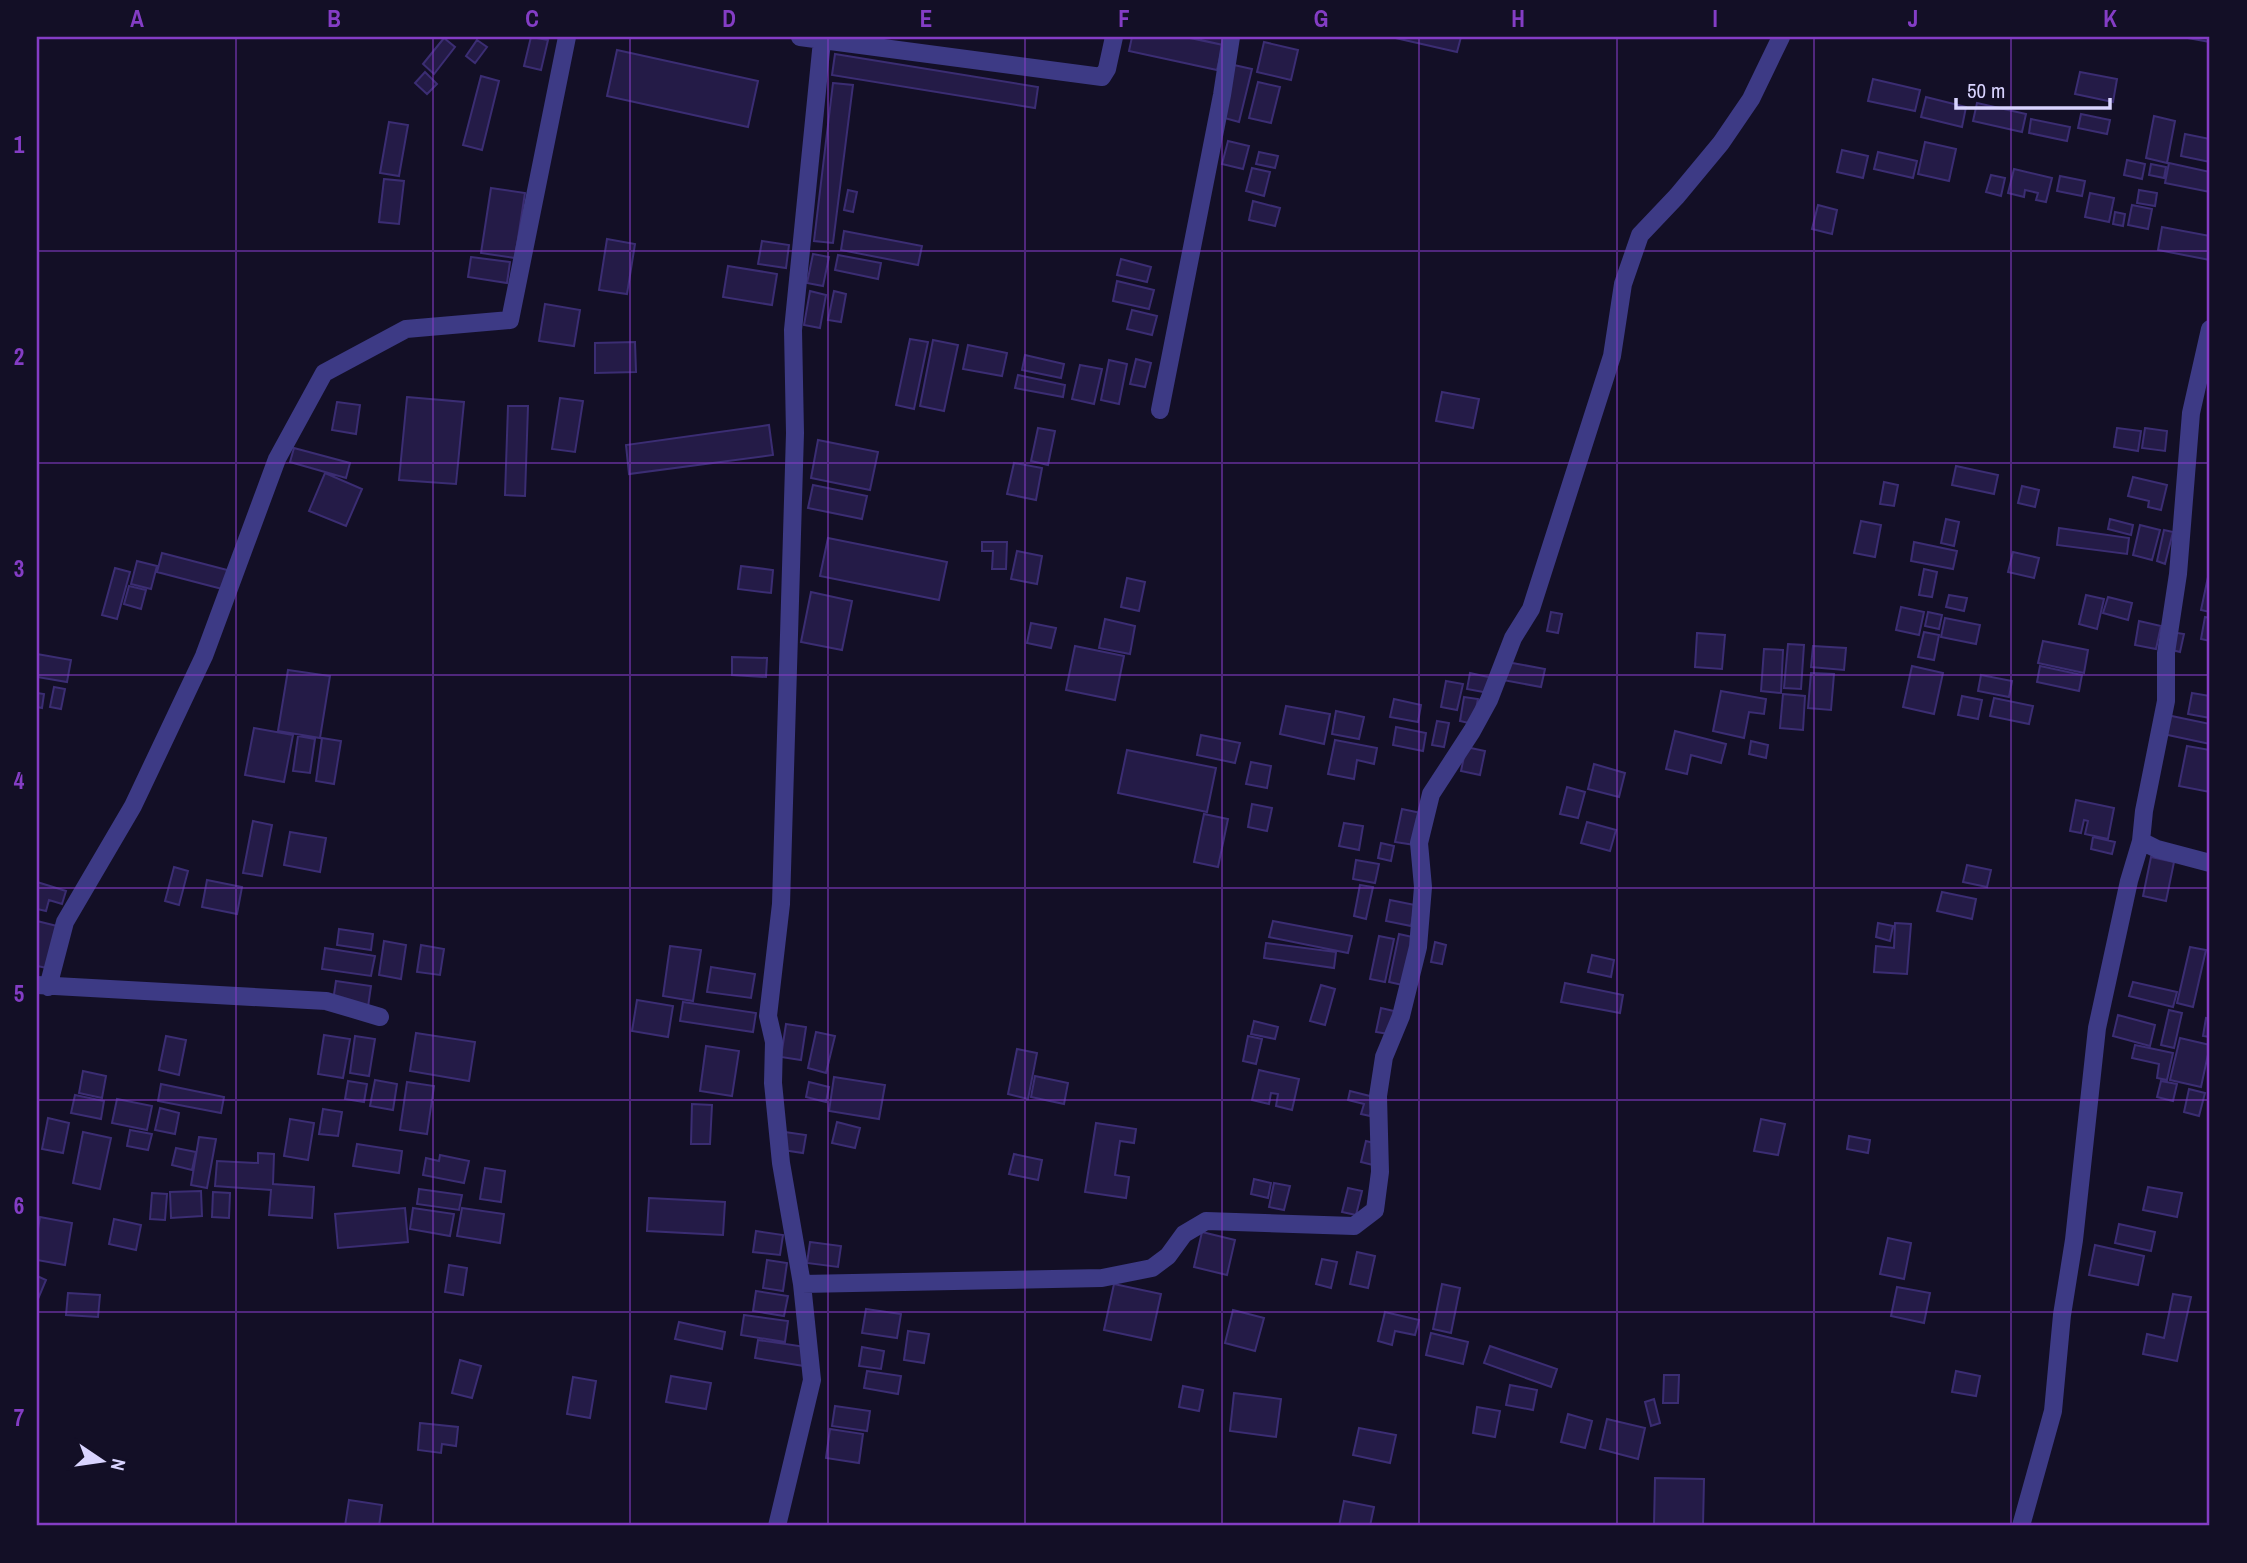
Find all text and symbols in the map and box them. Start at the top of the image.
text: A [130,3,144,34]
text: B [327,3,341,34]
text: C [525,3,539,34]
text: D [722,3,736,34]
text: E [920,3,932,34]
text: F [1118,3,1130,34]
text: G [1314,3,1328,34]
text: H [1511,3,1525,34]
text: I [1712,3,1718,34]
text: J [1908,3,1918,34]
text: K [2103,3,2117,34]
scale bar [1956,66,2110,110]
text: 50 m [1967,76,2005,105]
text: 1 [14,129,25,160]
text: 2 [14,341,24,372]
text: 3 [14,553,24,584]
text: 4 [14,765,25,796]
text: 5 [14,978,24,1009]
text: 6 [14,1190,24,1221]
text: 7 [14,1402,24,1433]
north arrow [66,1426,136,1496]
text: N [105,1456,132,1473]

